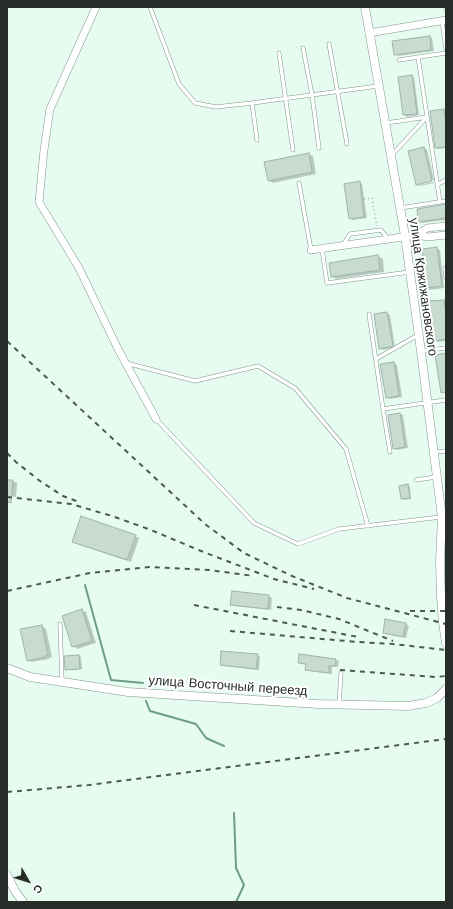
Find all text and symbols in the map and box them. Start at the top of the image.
street label: улица Кржижановского [406,217,440,357]
street label: улица Восточный переезд [148,673,308,699]
north arrow [8,861,48,901]
text: С [30,882,45,896]

